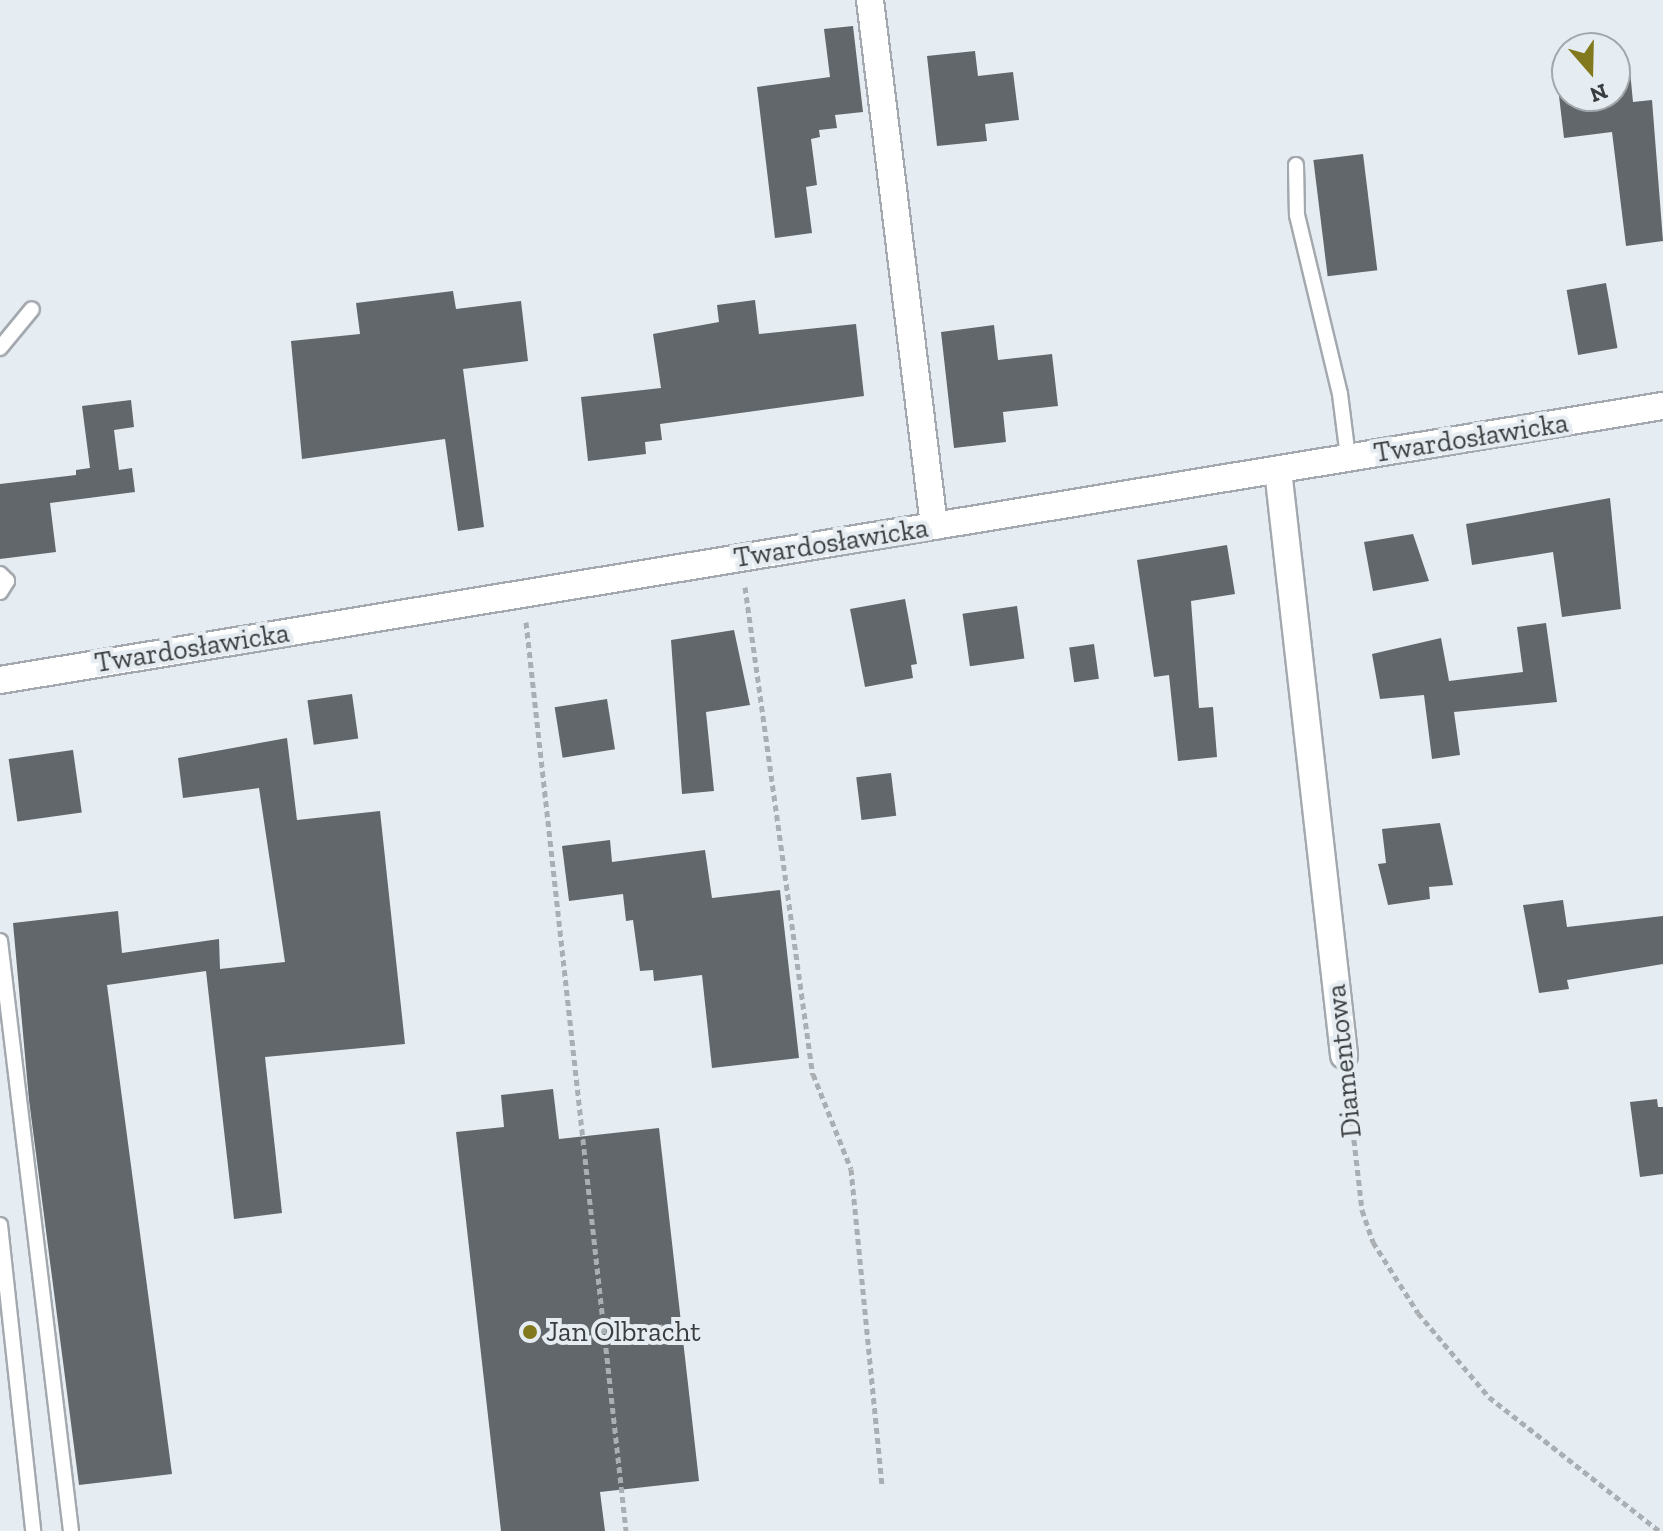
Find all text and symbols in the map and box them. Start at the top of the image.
north arrow [1551,32,1631,112]
text: N [1586,78,1611,109]
street label: Twardosławicka [1371,406,1571,470]
street label: Twardosławicka [731,511,931,575]
street label: Twardosławicka [92,616,292,680]
street label: Diamentowa [1319,983,1369,1139]
place label: Jan Olbracht [546,1315,701,1349]
marker: Jan Olbracht [521,1323,539,1341]

